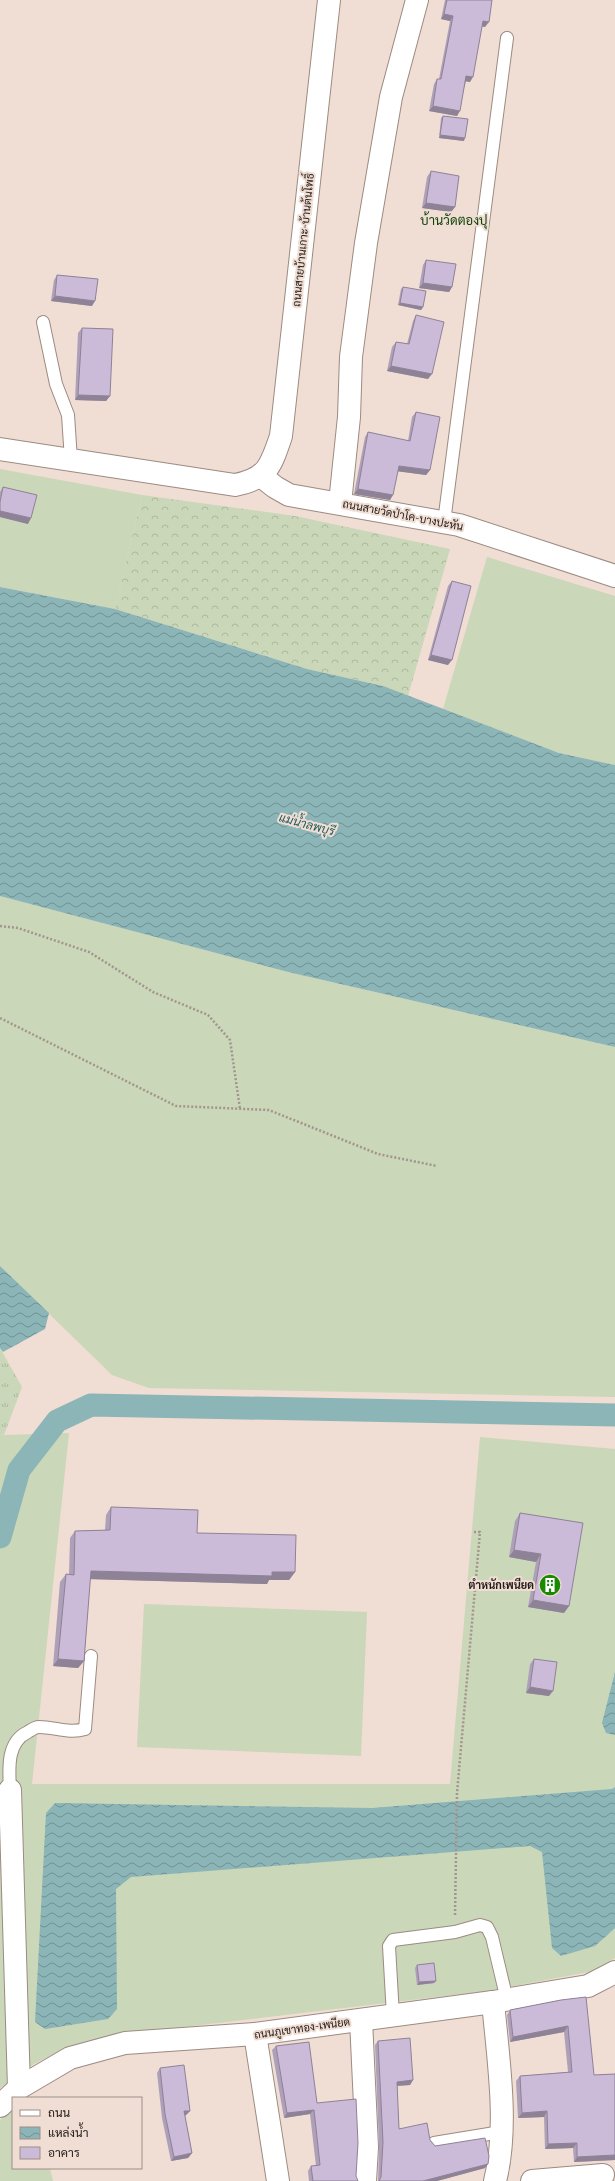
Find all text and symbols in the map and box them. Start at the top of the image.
street label: ถนนสายบ้านเกาะ-บ้านต้นโพธิ์ [285,172,317,307]
district label: บ้านวัดตองปุ [420,211,488,230]
street label: ถนนสายวัดป่าโค-บางปะหัน [341,495,465,534]
water label: แม่น้ำลพบุรี [277,806,338,841]
building icon: ตำหนักเพนียด [537,1572,563,1598]
place label: ตำหนักเพนียด [469,1577,534,1592]
street label: ถนนภูเขาทอง-เพนียด [253,2013,351,2043]
legend [12,2097,142,2169]
text: ถนน [48,2105,71,2120]
text: แหล่งน้ำ [48,2122,88,2140]
text: อาคาร [48,2145,80,2160]

